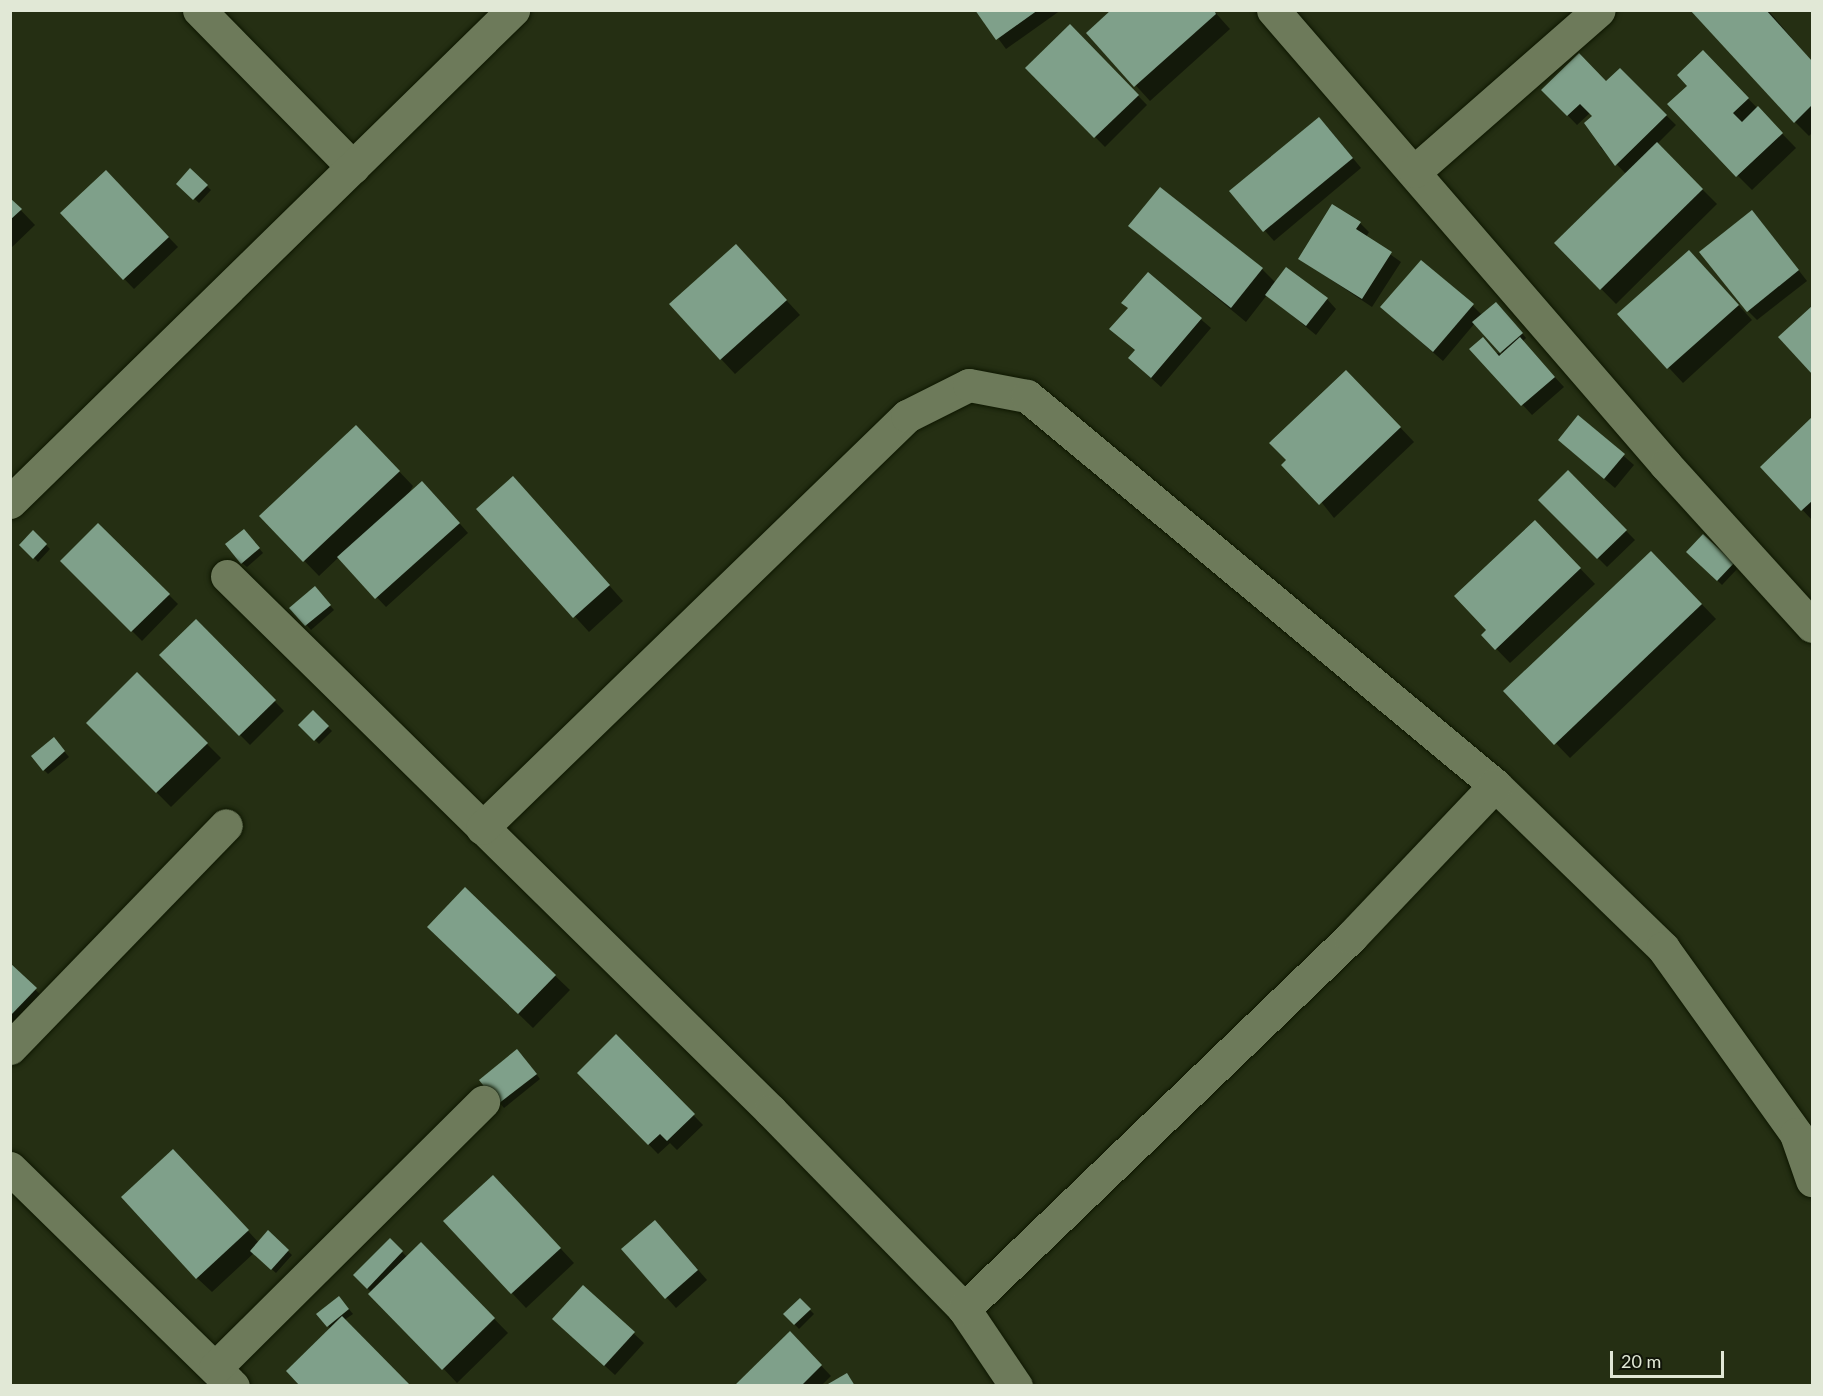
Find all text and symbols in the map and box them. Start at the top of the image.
scale bar [1613,1339,1727,1377]
text: 20 m [1621,1350,1661,1372]

